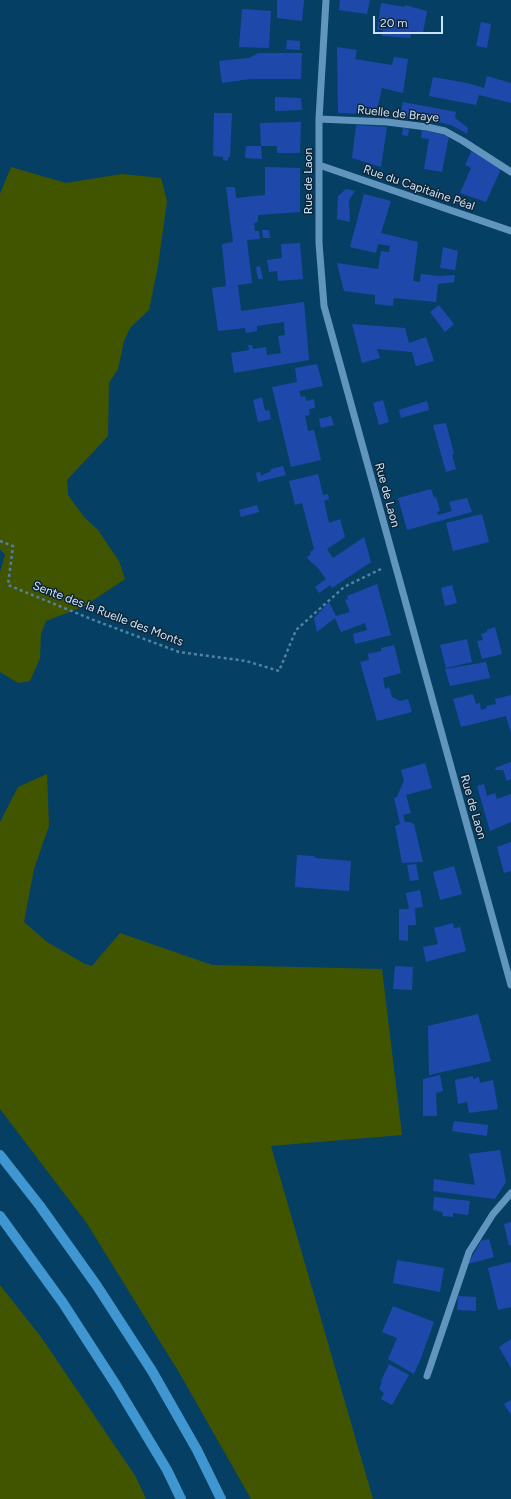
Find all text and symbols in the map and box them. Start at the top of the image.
scale bar [375,8,445,34]
text: 20 m [380,16,408,30]
street label: Ruelle de Braye [356,103,440,125]
street label: Rue de Laon [301,148,315,214]
street label: Rue du Capitaine Péal [361,162,477,214]
street label: Rue de Laon [371,461,403,529]
street label: Sente des la Ruelle des Monts [31,579,185,649]
street label: Rue de Laon [457,773,489,841]

